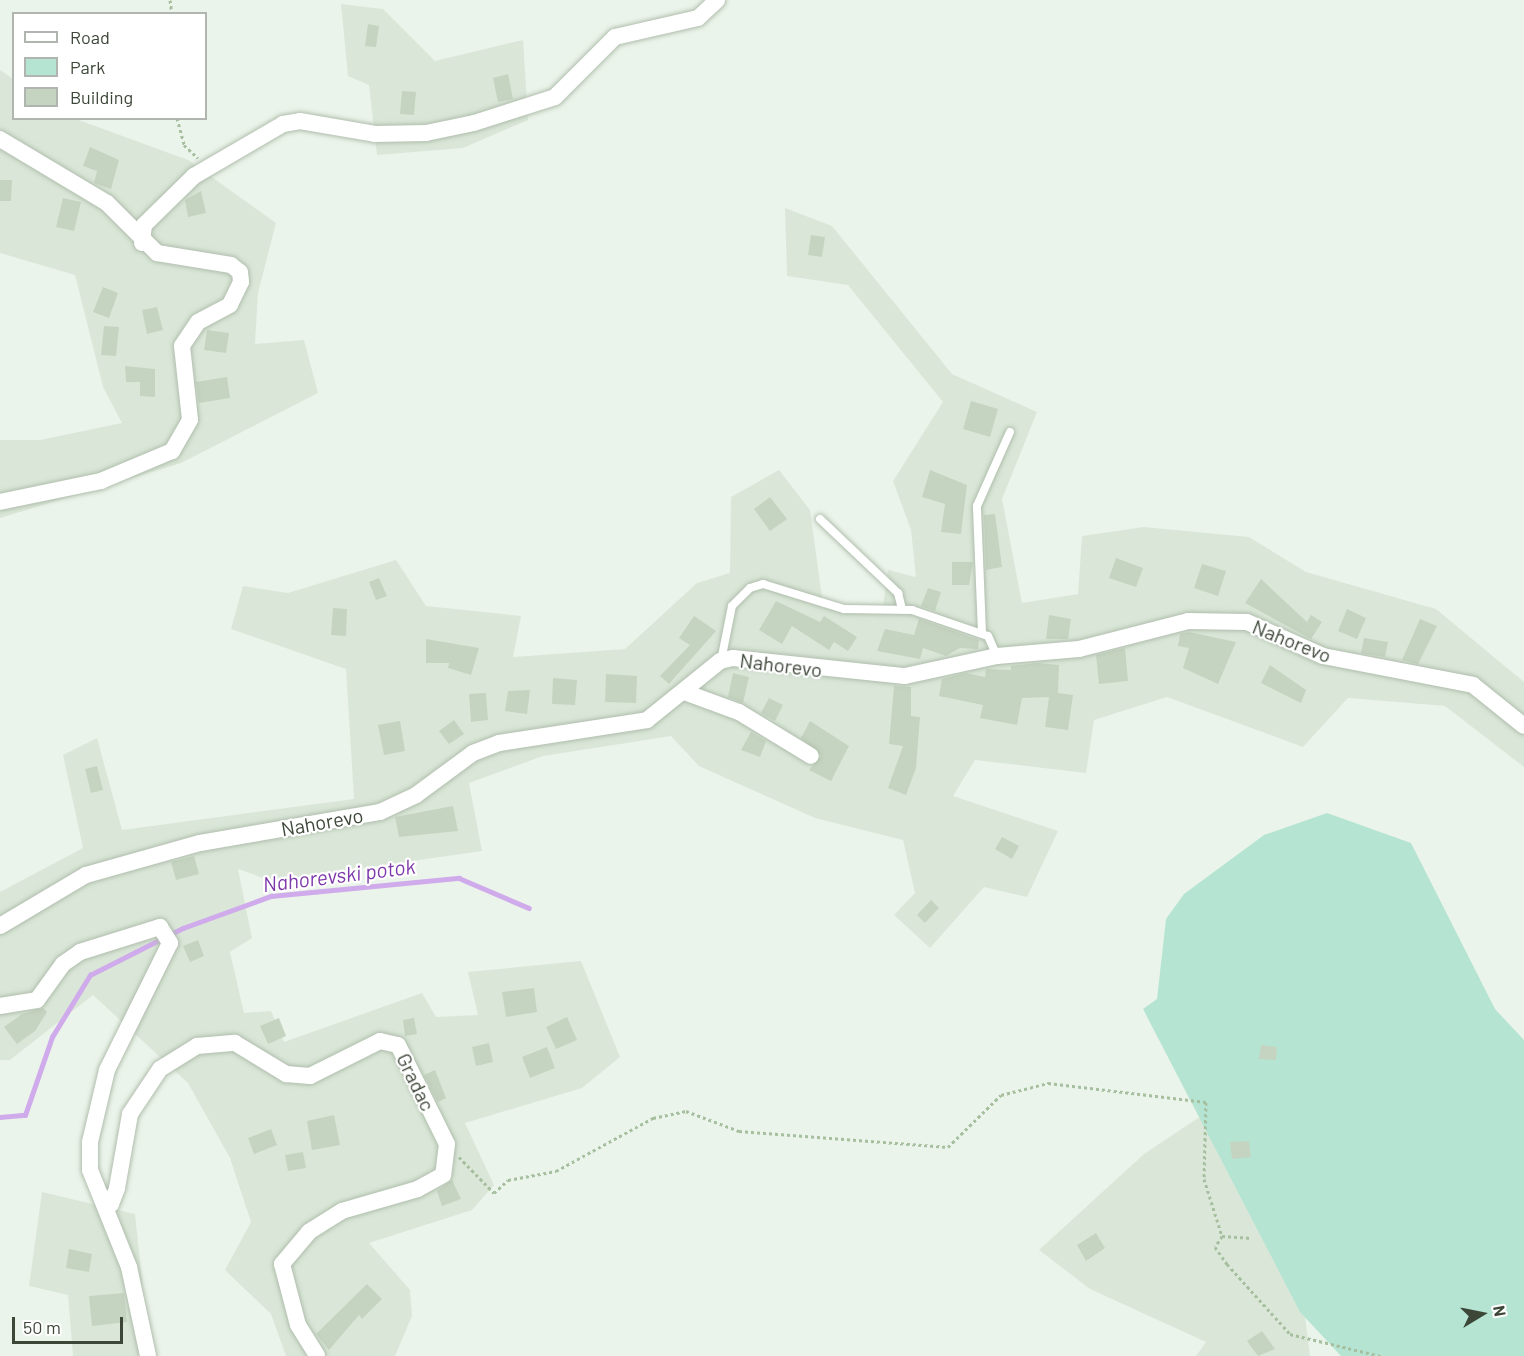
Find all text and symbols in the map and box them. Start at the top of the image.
legend [12,12,207,120]
text: Road [70,26,110,48]
text: Park [70,56,105,78]
text: Building [70,86,133,108]
street label: Nahorevo [1249,614,1335,668]
street label: Nahorevo [738,648,824,682]
street label: Nahorevo [279,803,365,841]
water label: Nahorevski potok [261,853,417,897]
street label: Gradac [392,1049,440,1115]
north arrow [1452,1284,1512,1344]
text: N [1490,1304,1510,1318]
scale bar [15,1305,126,1343]
text: 50 m [23,1316,61,1338]

